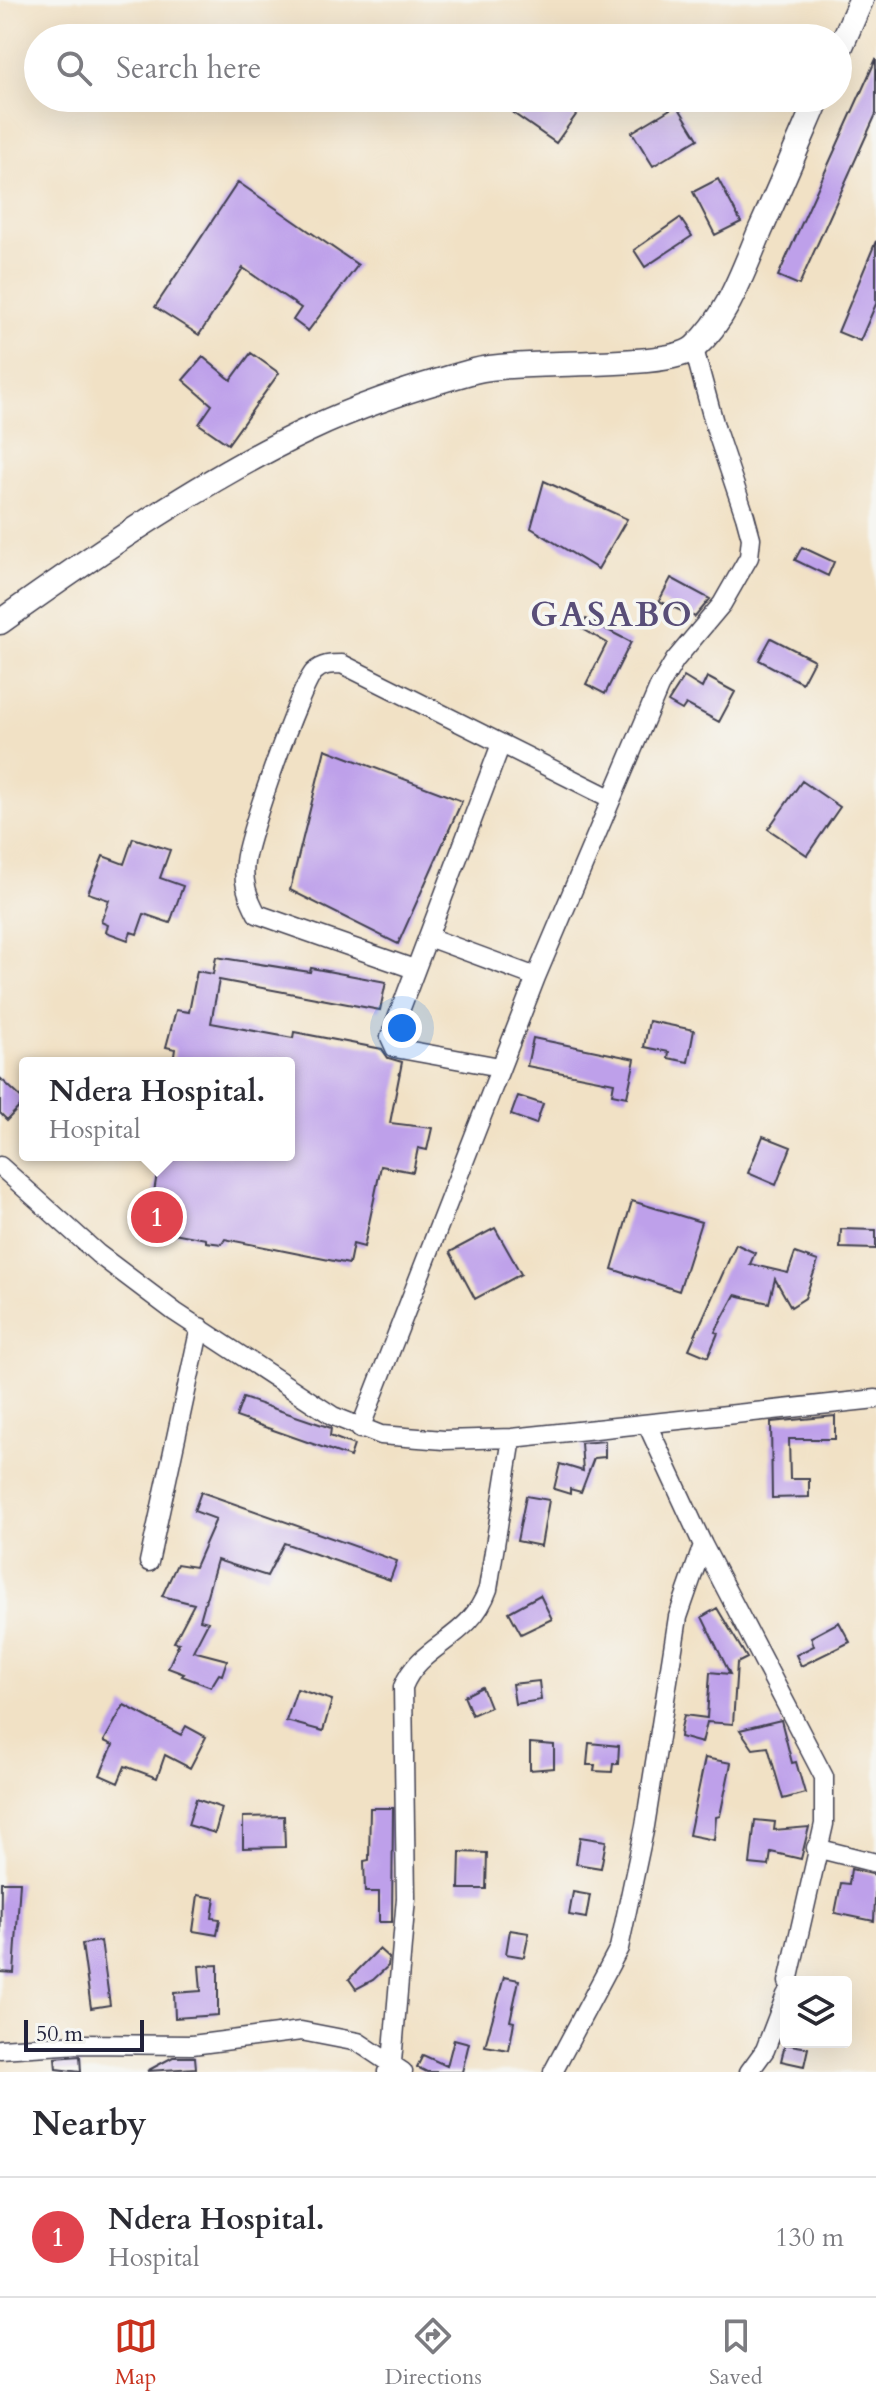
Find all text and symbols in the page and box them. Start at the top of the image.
search box [24,24,852,112]
icon: search [52,46,96,90]
text: Search here [116,48,261,89]
district label: GASABO [530,592,694,638]
your location [382,1008,422,1048]
popup [19,1057,295,1161]
text: Ndera Hospital. [49,1071,265,1112]
text: Hospital [49,1112,141,1147]
pin: 1 [131,1187,183,1247]
map controls [780,1976,852,2048]
button: layers [780,1976,852,2048]
scale bar [24,2016,144,2052]
text: 50 m [36,2019,83,2049]
text: Nearby [32,2101,147,2147]
text: Ndera Hospital. [108,2199,324,2240]
text: 1 [51,2220,65,2255]
text: 130 m [775,2220,844,2255]
text: Hospital [108,2240,200,2275]
tab: Map [114,2314,158,2392]
tab: Directions [385,2314,482,2392]
tab: Saved [709,2314,762,2392]

